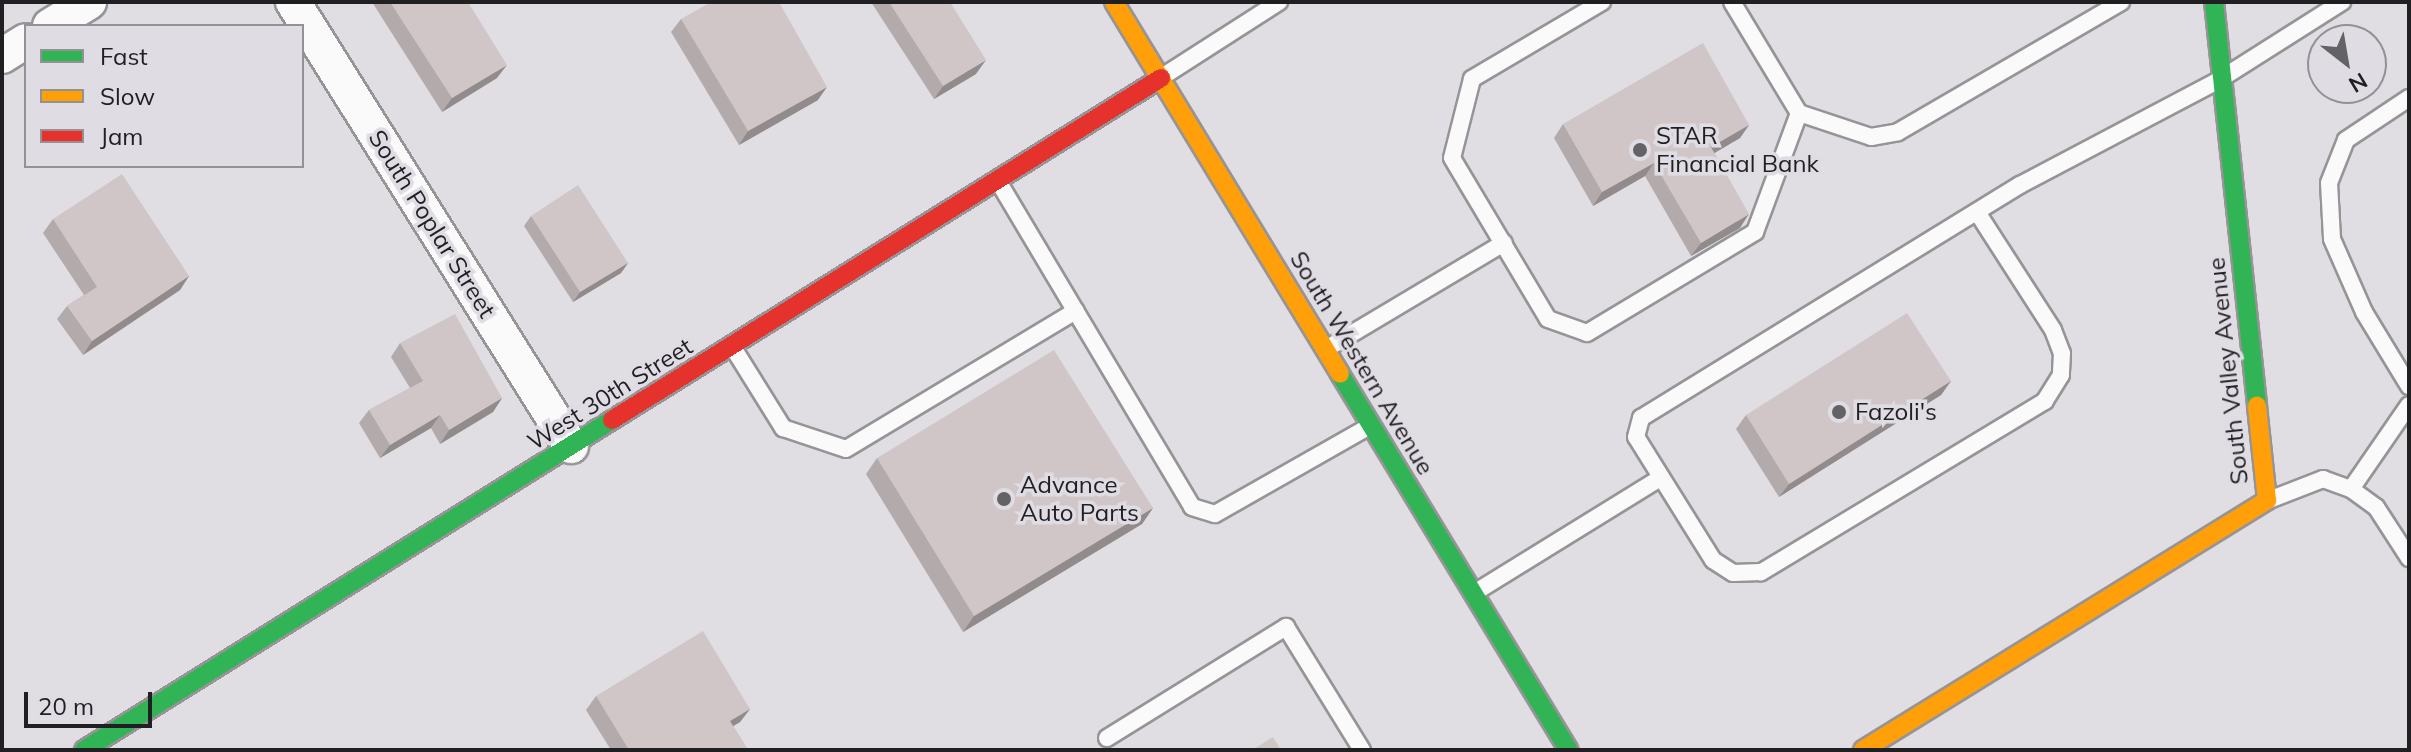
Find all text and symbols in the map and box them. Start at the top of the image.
legend [24,24,304,168]
north arrow [2307,24,2387,104]
text: Fast [100,41,148,71]
text: N [2344,67,2373,99]
text: Slow [100,81,155,111]
text: Jam [100,121,143,151]
place label: STAR Financial Bank [1656,122,1819,178]
street label: South Poplar Street [363,125,501,323]
marker: STAR Financial Bank [1631,141,1649,159]
street label: South Western Avenue [1284,246,1440,480]
street label: South Valley Avenue [2202,256,2254,486]
street label: West 30th Street [522,332,698,456]
place label: Fazoli's [1855,398,1937,426]
marker: Fazoli's [1830,403,1848,421]
place label: Advance Auto Parts [1020,471,1139,527]
marker: Advance Auto Parts [995,490,1013,508]
scale bar [28,676,156,726]
text: 20 m [38,691,94,721]

